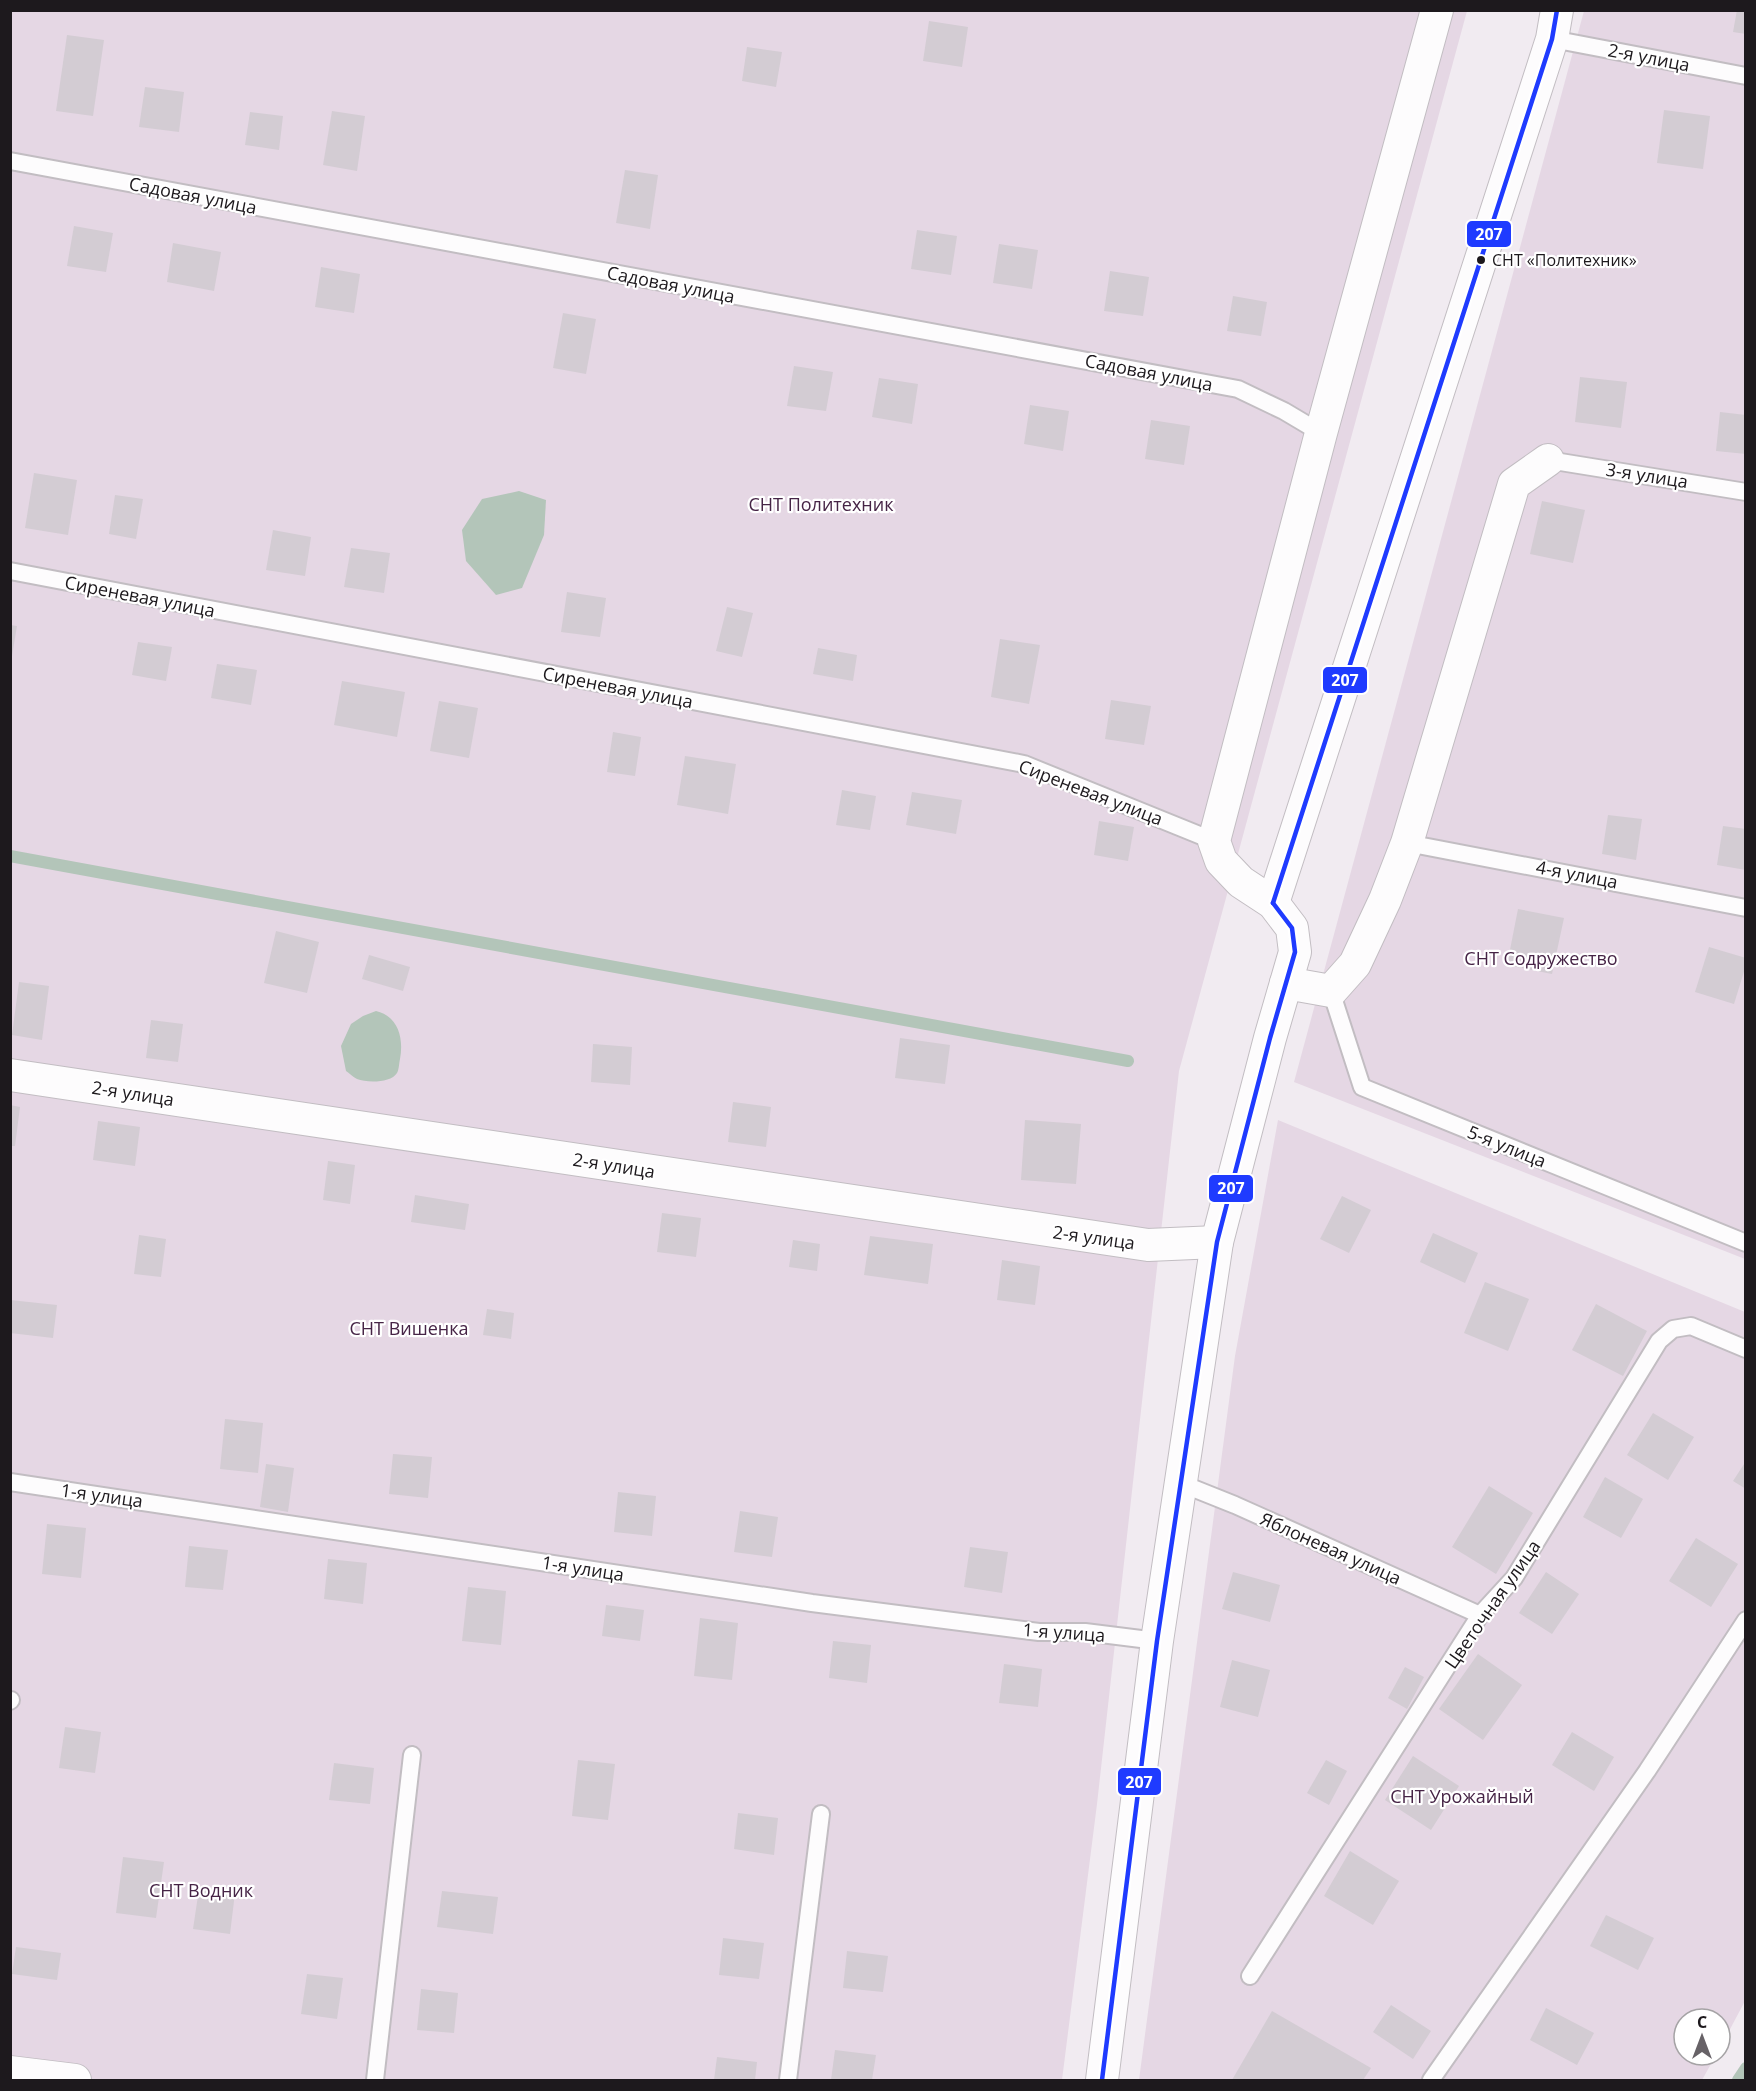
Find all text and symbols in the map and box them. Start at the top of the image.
street label: 2-я улица [1606,37,1692,77]
street label: Садовая улица [127,171,259,219]
line badge: 207 [1466,220,1512,248]
text: 207 [1475,223,1503,245]
place label: СНТ «Политехник» [1492,249,1637,271]
marker: СНТ «Политехник» [1475,254,1487,266]
street label: Садовая улица [605,260,737,308]
street label: Садовая улица [1083,348,1215,396]
street label: 3-я улица [1604,457,1690,493]
park label: СНТ Политехник [748,492,894,516]
street label: Сиреневая улица [63,570,217,622]
street label: Сиреневая улица [541,661,695,713]
line badge: 207 [1322,666,1368,694]
text: 207 [1331,669,1359,691]
street label: Сиреневая улица [1016,753,1166,831]
street label: 4-я улица [1534,854,1620,894]
park label: СНТ Содружество [1464,946,1618,970]
street label: 2-я улица [90,1075,176,1111]
street label: 5-я улица [1464,1119,1550,1173]
street label: 2-я улица [571,1147,657,1183]
line badge: 207 [1208,1174,1254,1203]
text: 207 [1217,1177,1245,1199]
street label: 2-я улица [1051,1219,1137,1255]
park label: СНТ Вишенка [349,1316,469,1340]
street label: 1-я улица [59,1477,145,1513]
street label: Яблоневая улица [1257,1506,1405,1590]
street label: Цветочная улица [1439,1535,1545,1673]
street label: 1-я улица [540,1550,626,1586]
street label: 1-я улица [1022,1617,1106,1647]
line badge: 207 [1117,1767,1162,1796]
text: 207 [1125,1771,1153,1793]
park label: СНТ Урожайный [1390,1784,1534,1808]
park label: СНТ Водник [149,1878,254,1902]
north arrow [1672,2007,1732,2067]
text: С [1697,2011,1707,2033]

